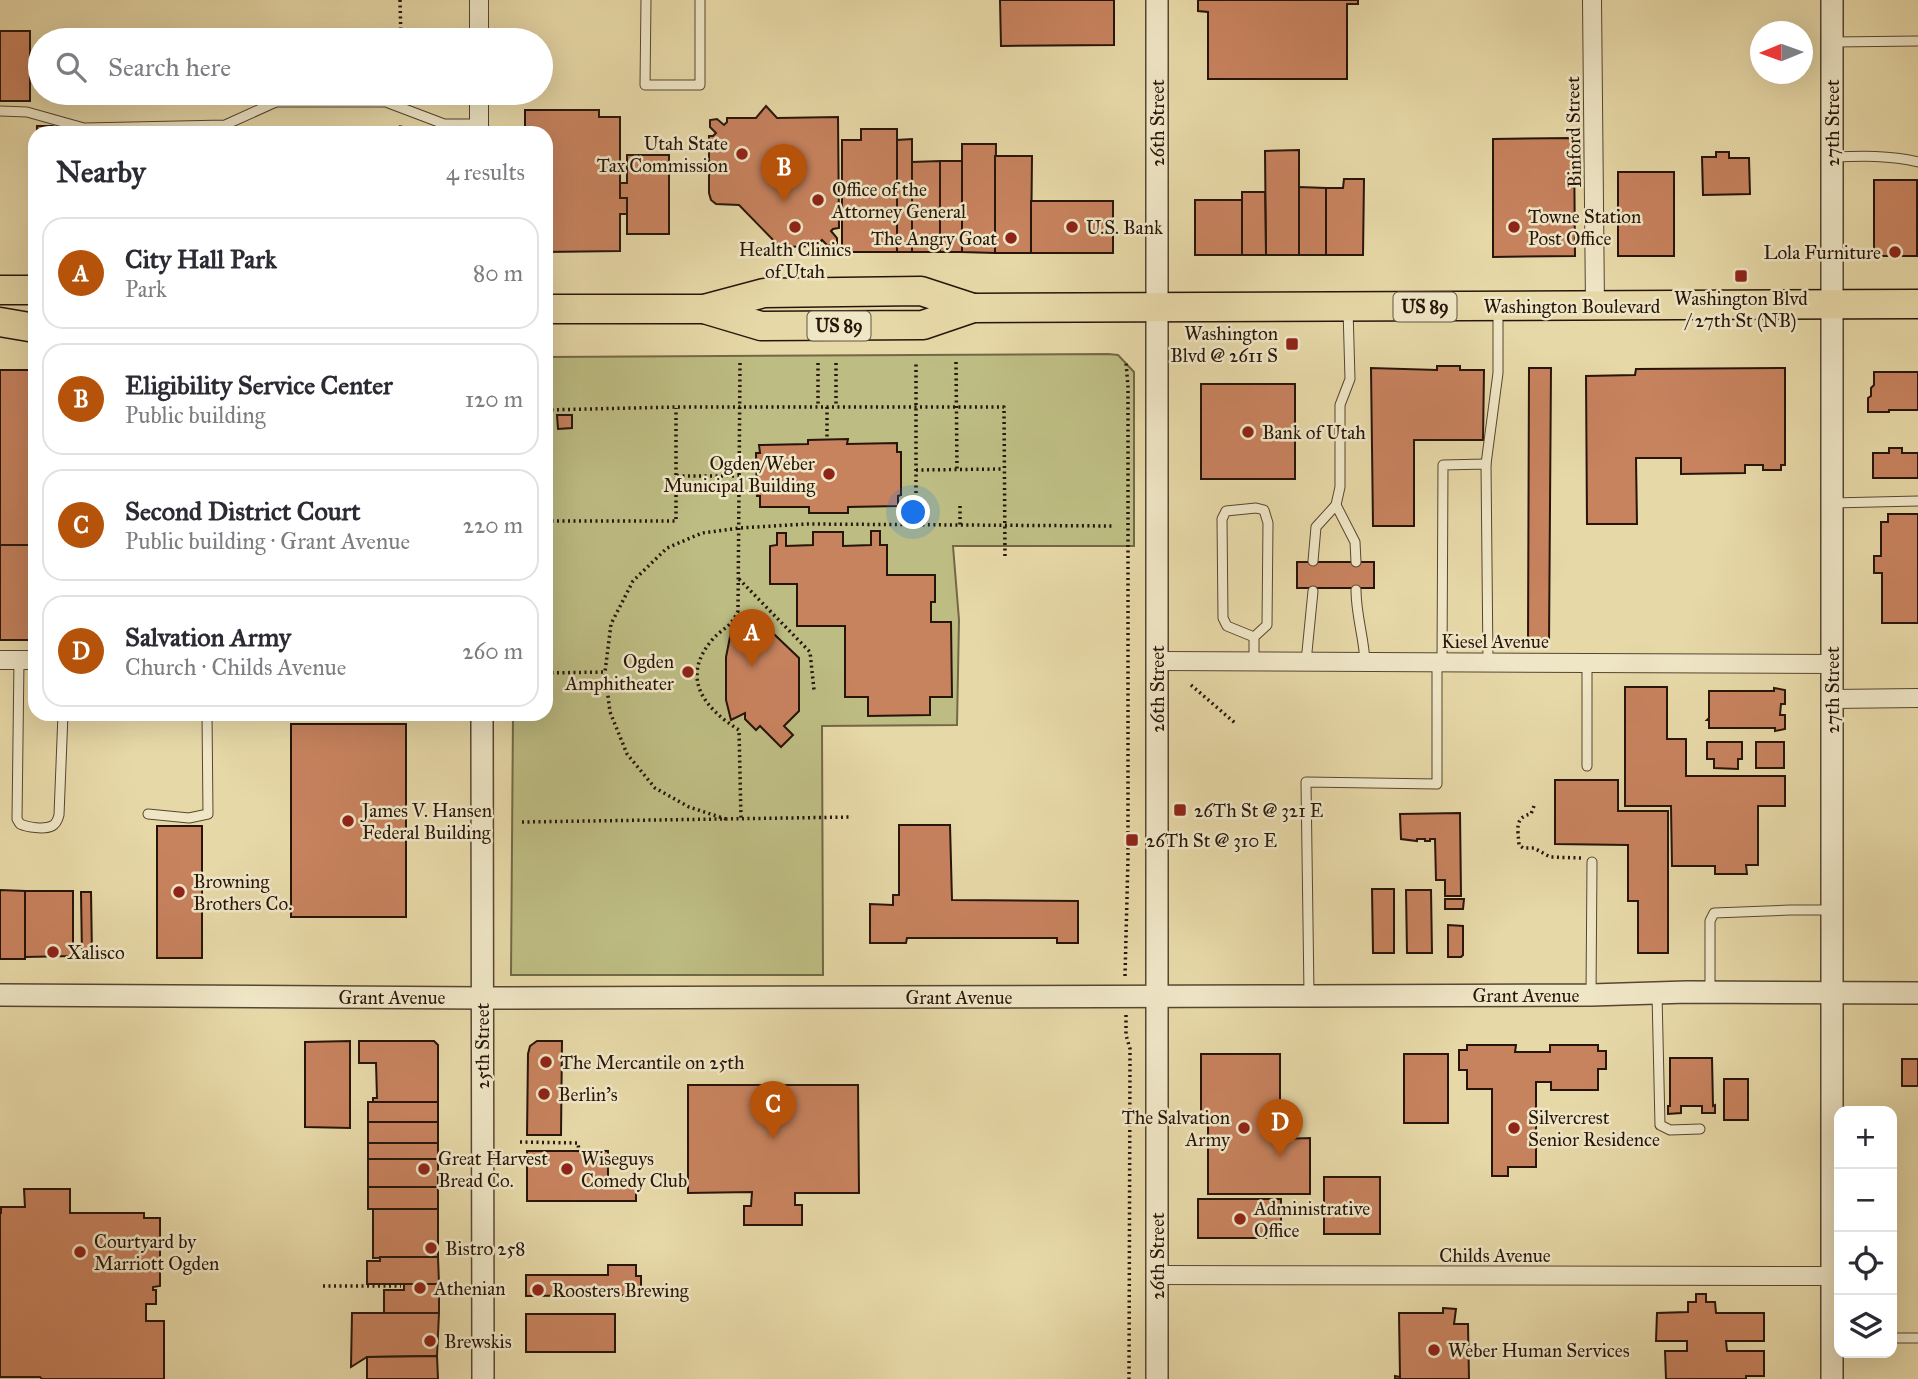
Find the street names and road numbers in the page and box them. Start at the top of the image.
street label: Binford Street [1561,76,1586,188]
street label: 26th Street [1146,79,1169,167]
street label: 27th Street [1821,79,1844,167]
road number: US 89 [1394,292,1456,321]
street label: Washington Boulevard [1484,295,1661,319]
road number: US 89 [808,312,870,340]
street label: Kiesel Avenue [1441,630,1549,653]
street label: 26th Street [1146,645,1169,733]
street label: 27th Street [1821,646,1844,734]
street label: Grant Avenue [1472,984,1580,1007]
street label: Grant Avenue [338,986,446,1009]
street label: Grant Avenue [905,986,1013,1009]
street label: 25th Street [471,1002,494,1089]
street label: 26th Street [1146,1212,1169,1300]
street label: Childs Avenue [1439,1244,1551,1267]

